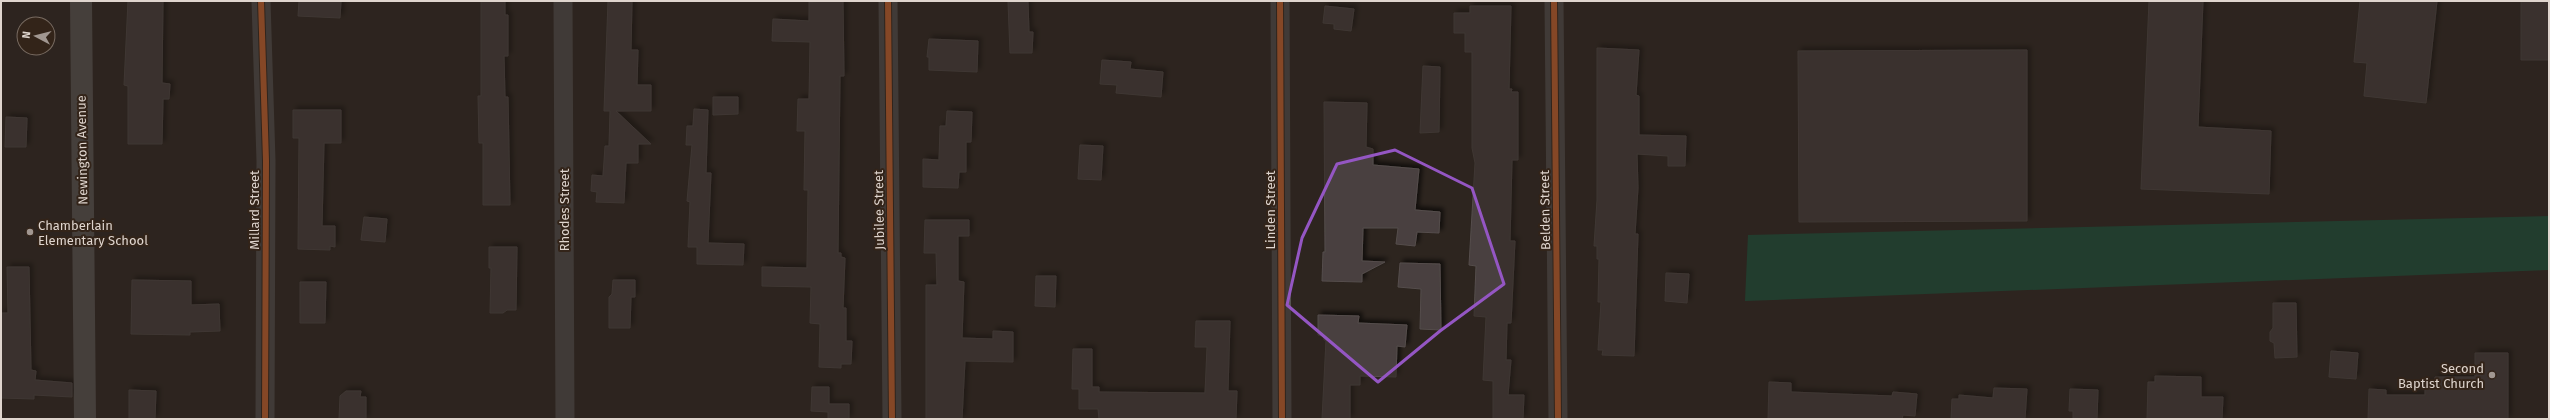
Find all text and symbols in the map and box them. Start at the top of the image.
north arrow [16,16,56,56]
text: N [20,30,33,39]
street label: Newington Avenue [74,95,90,205]
street label: Rhodes Street [557,168,572,251]
street label: Millard Street [247,170,262,250]
street label: Jubilee Street [871,170,887,250]
street label: Linden Street [1263,170,1278,249]
street label: Belden Street [1537,170,1553,250]
place label: Chamberlain Elementary School [38,218,148,248]
marker: Chamberlain Elementary School [25,227,35,237]
place label: Second Baptist Church [2398,361,2484,391]
marker: Second Baptist Church [2487,370,2497,380]

